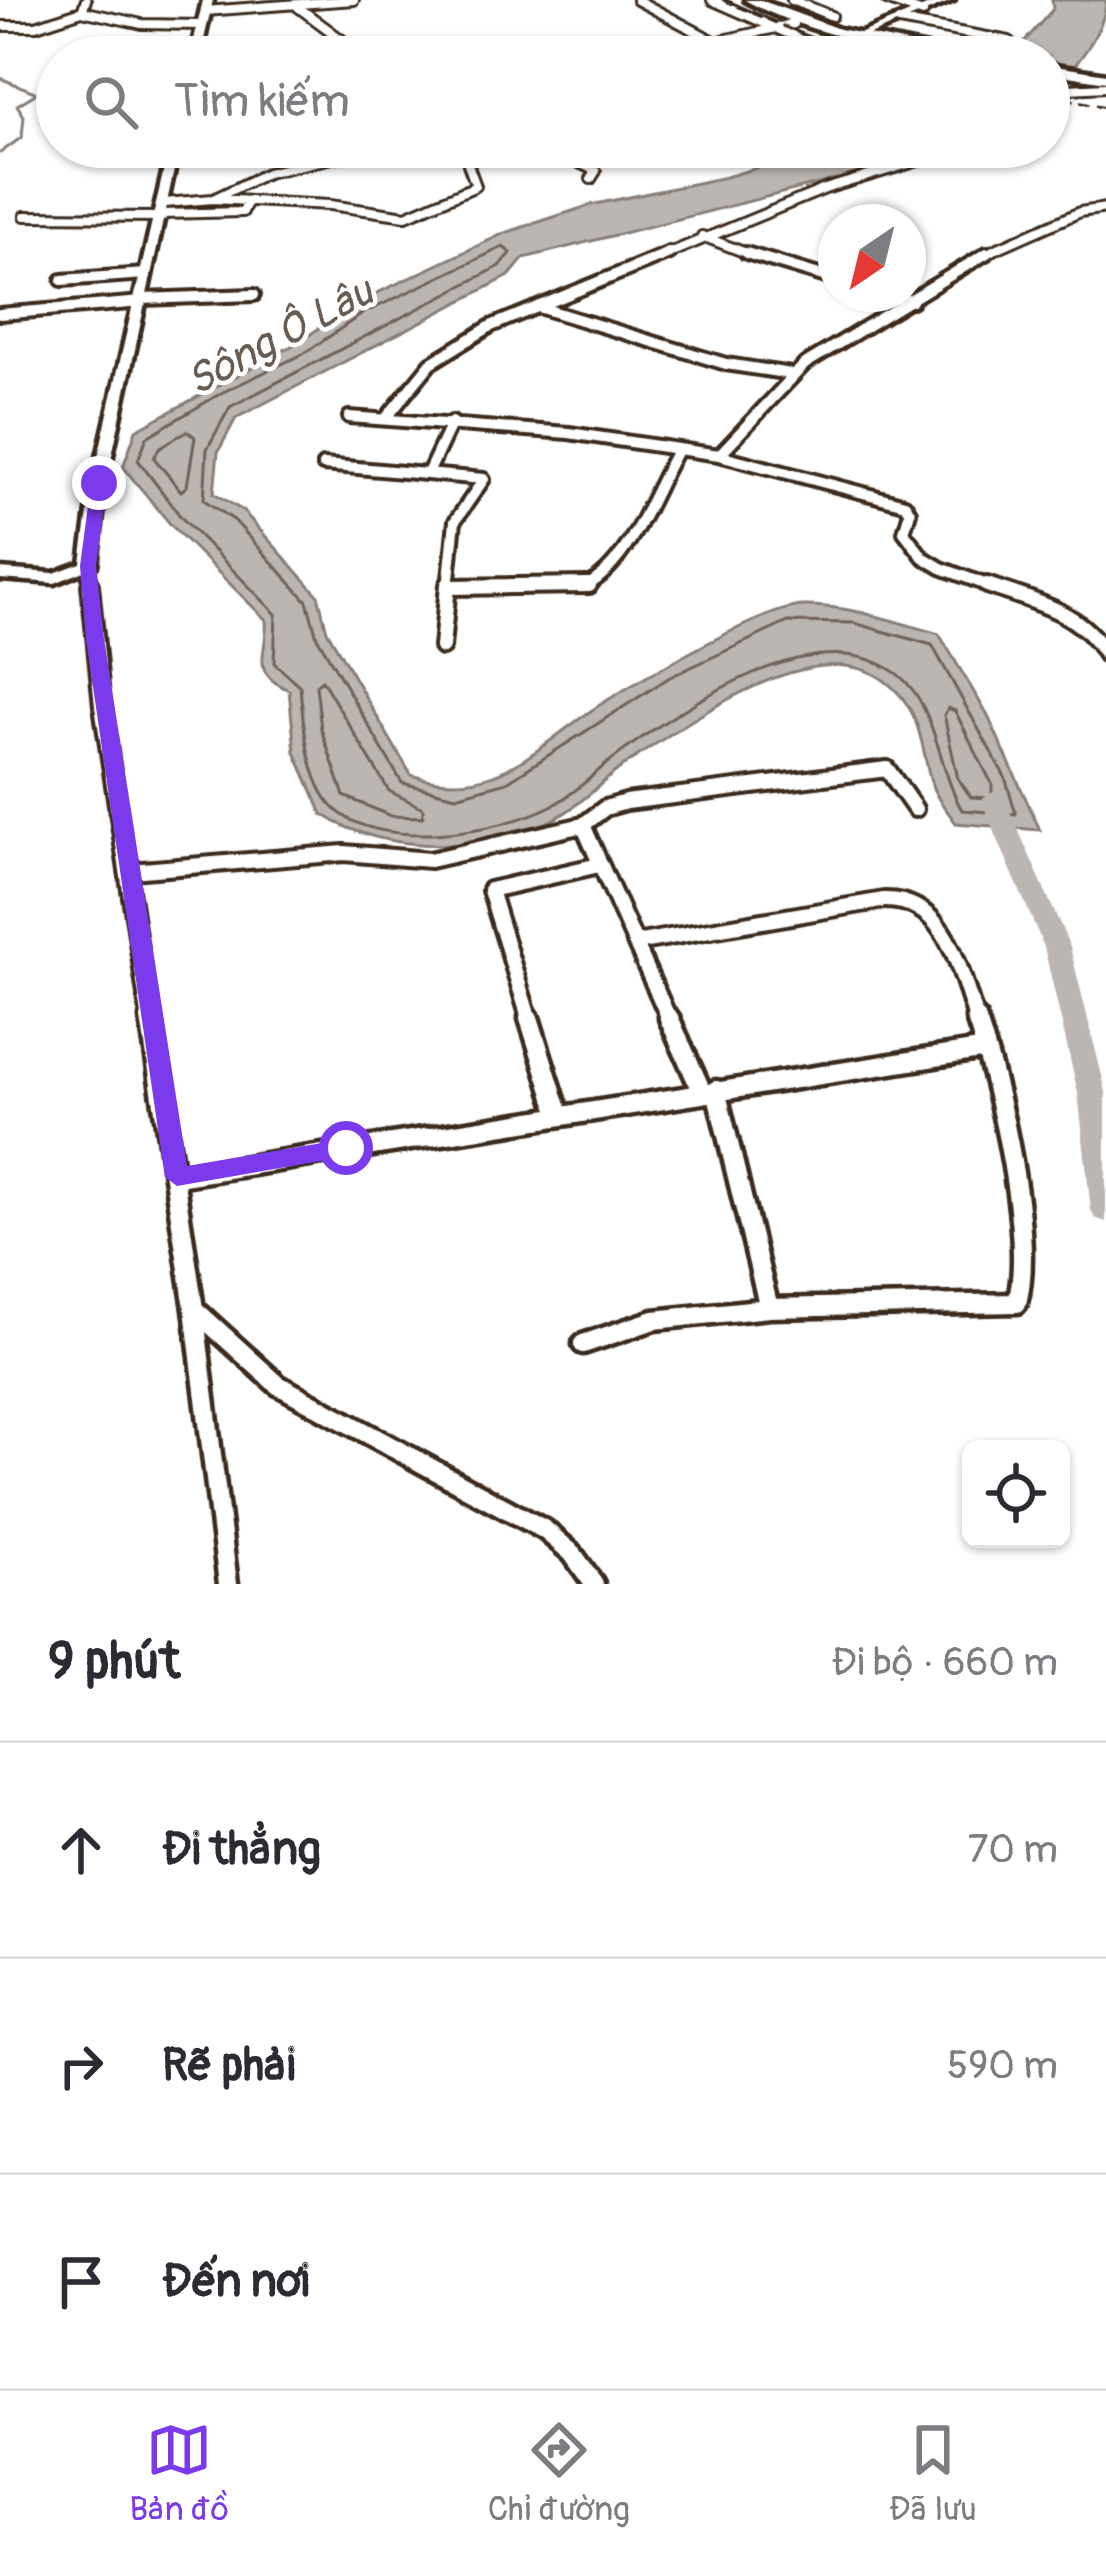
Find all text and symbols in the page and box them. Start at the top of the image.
search box [36,36,1070,168]
icon: search [78,69,144,135]
text: Tìm kiếm [174,74,350,130]
north arrow [818,204,926,312]
water label: Sông Ô Lâu [178,265,384,407]
route end [72,456,126,510]
route start [319,1121,373,1175]
map controls [962,1440,1070,1548]
button: locate [962,1440,1070,1548]
text: 9 phút [48,1630,180,1694]
text: Đi bộ · 660 m [831,1638,1058,1687]
icon: ahead [48,1817,114,1883]
text: Đi thẳng [162,1822,321,1878]
text: 70 m [968,1825,1058,1874]
icon: right [48,2033,114,2099]
text: Rẽ phải [162,2038,295,2094]
text: 590 m [947,2041,1058,2090]
icon: arrive [48,2249,114,2315]
text: Đến nơi [162,2254,309,2310]
tab: Bản đồ [129,2417,229,2530]
tab: Chỉ đường [488,2417,630,2530]
tab: Đã lưu [889,2417,977,2530]

